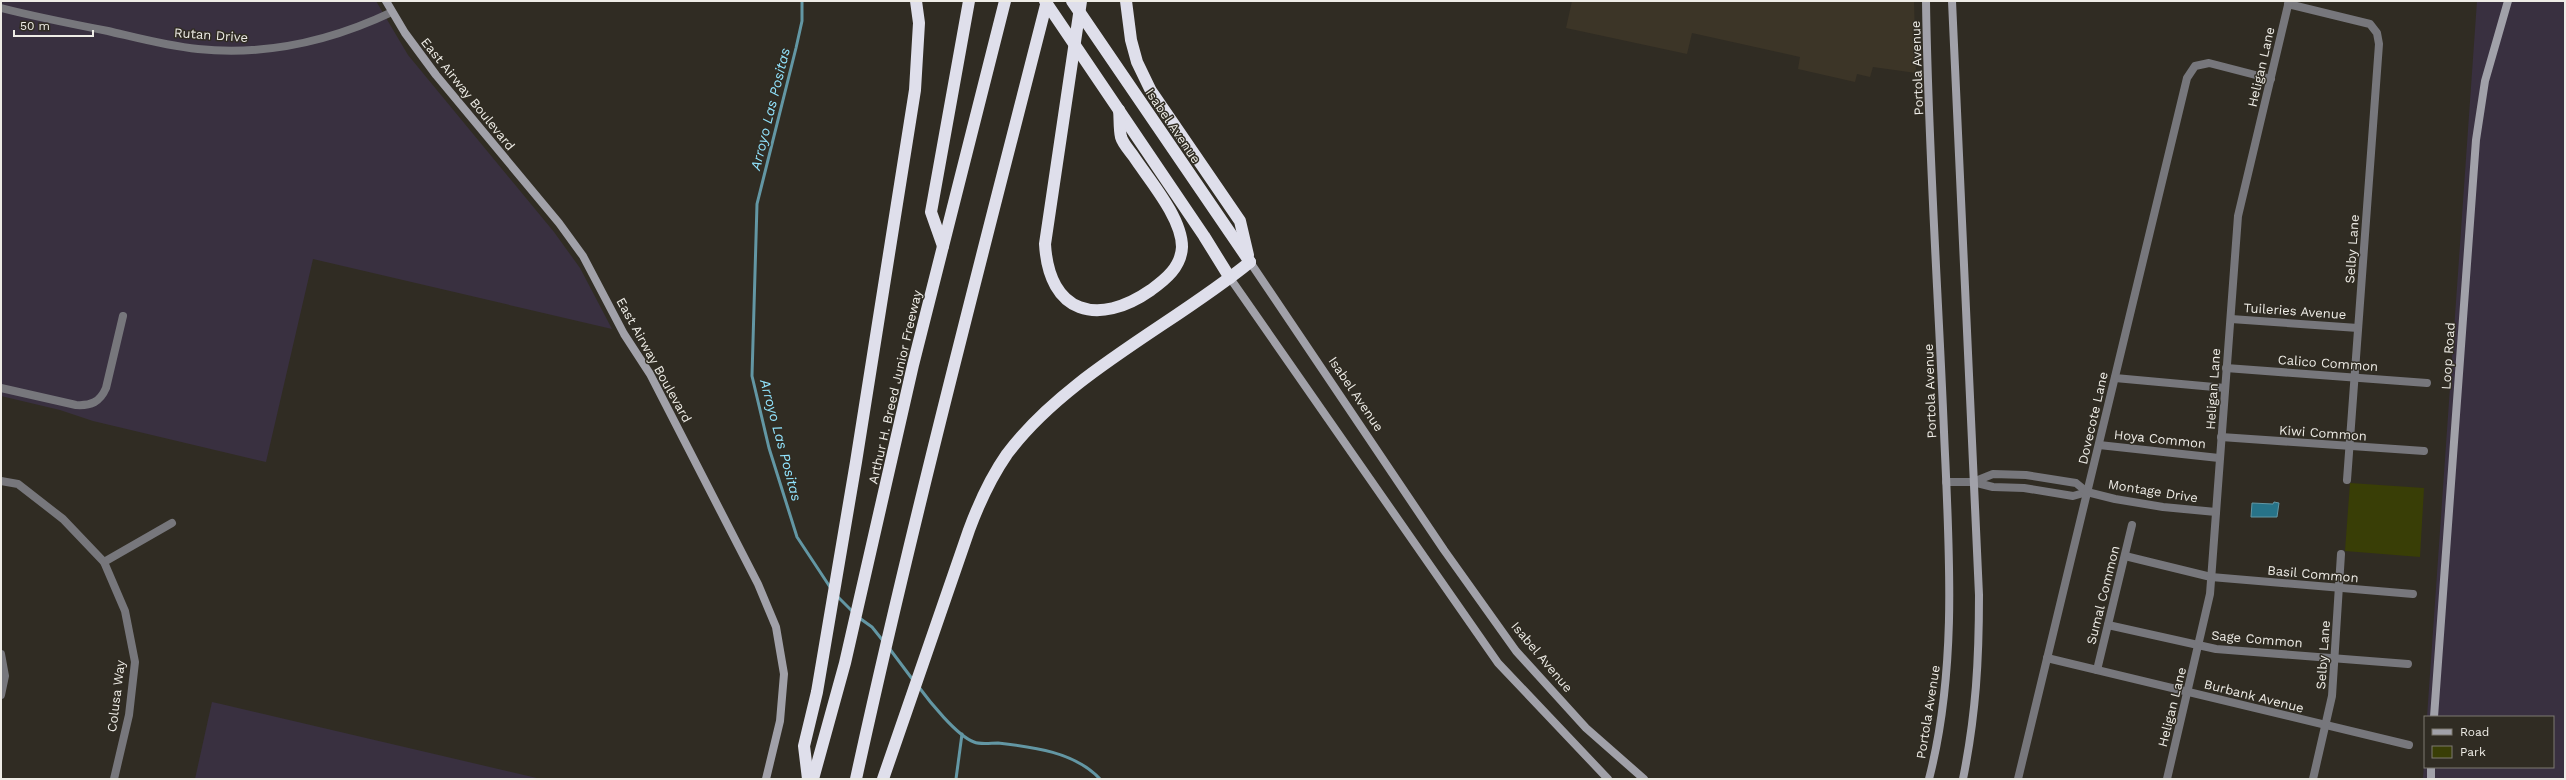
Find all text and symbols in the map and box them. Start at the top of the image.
scale bar [14,12,93,38]
text: 50 m [20,19,50,33]
street label: Portola Avenue [1908,20,1926,116]
street label: Rutan Drive [173,25,249,45]
street label: Heligan Lane [2244,25,2278,109]
street label: East Airway Boulevard [418,35,518,153]
water label: Arroyo Las Positas [747,46,793,173]
street label: Isabel Avenue [1142,86,1204,166]
street label: Selby Lane [2342,214,2362,284]
street label: Arthur H. Breed Junior Freeway [865,288,925,485]
street label: East Airway Boulevard [613,295,695,425]
street label: Tuileries Avenue [2243,300,2347,322]
street label: Loop Road [2438,322,2458,390]
street label: Portola Avenue [1921,343,1939,439]
street label: Heligan Lane [2203,348,2223,430]
street label: Calico Common [2277,352,2379,374]
street label: Isabel Avenue [1325,354,1387,434]
street label: Dovecote Lane [2075,370,2111,466]
water label: Arroyo Las Positas [757,376,805,503]
street label: Kiwi Common [2279,422,2367,444]
street label: Hoya Common [2113,427,2207,451]
street label: Montage Drive [2107,476,2199,506]
street label: Sumal Common [2083,544,2123,646]
street label: Basil Common [2267,563,2359,585]
street label: Isabel Avenue [1508,619,1576,695]
street label: Selby Lane [2313,620,2333,690]
street label: Sage Common [2211,628,2303,650]
street label: Colusa Way [104,659,128,733]
street label: Portola Avenue [1913,664,1943,760]
street label: Heligan Lane [2155,665,2189,749]
street label: Burbank Avenue [2203,676,2305,716]
legend [2424,716,2554,768]
text: Road [2460,725,2489,739]
text: Park [2460,745,2486,759]

